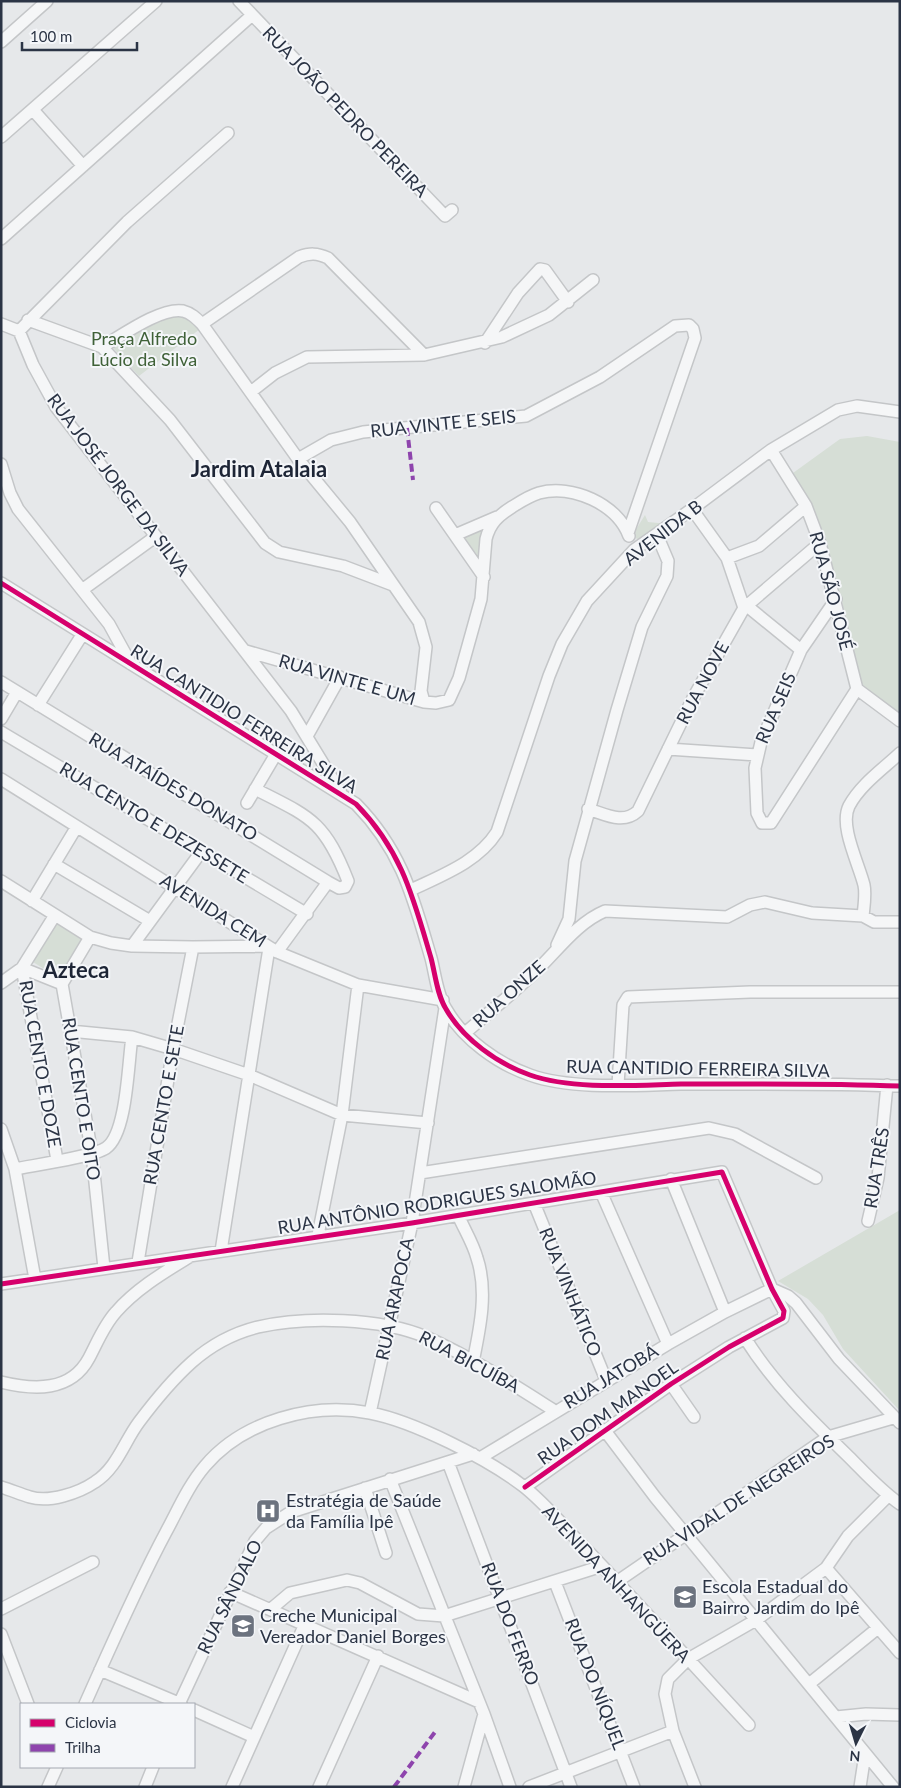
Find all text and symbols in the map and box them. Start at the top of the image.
scale bar [22,20,138,52]
street label: RUA JOÃO PEDRO PEREIRA [258,21,434,202]
text: 100 m [30,27,72,45]
park label: Praça Alfredo Lúcio da Silva [91,327,197,370]
street label: RUA JOSÉ JORGE DA SILVA [43,389,195,581]
street label: RUA VINTE E SEIS [369,404,517,442]
district label: Jardim Atalaia [191,455,327,482]
street label: AVENIDA B [619,495,706,570]
street label: RUA SÃO JOSÉ [806,529,858,653]
street label: RUA NOVE [671,637,733,728]
street label: RUA CANTIDIO FERREIRA SILVA [127,639,363,798]
street label: RUA VINTE E UM [276,649,418,709]
street label: RUA SEIS [750,669,800,747]
street label: RUA ATAÍDES DONATO [85,727,262,845]
street label: RUA CENTO E DEZESSETE [56,757,253,887]
street label: AVENIDA CEM [156,869,271,952]
street label: RUA ONZE [468,955,549,1031]
district label: Azteca [41,956,110,983]
street label: RUA CENTO E DOZE [15,978,67,1149]
street label: RUA CENTO E OITO [58,1016,106,1182]
street label: RUA CENTO E SETE [138,1023,188,1186]
street label: RUA CANTIDIO FERREIRA SILVA [566,1055,831,1081]
street label: RUA TRÊS [859,1126,893,1210]
street label: RUA ANTÔNIO RODRIGUES SALOMÃO [276,1166,598,1238]
street label: RUA VINHÁTICO [535,1224,607,1359]
street label: RUA ARAPOCA [370,1235,418,1362]
street label: RUA BICUÍBA [415,1325,524,1397]
street label: RUA JATOBÁ [559,1339,662,1413]
street label: RUA DOM MANOEL [533,1355,682,1469]
street label: RUA VIDAL DE NEGREIROS [639,1429,838,1569]
place label: Estratégia de Saúde da Família Ipê [286,1489,441,1532]
hospital icon: Estratégia de Saúde da Família Ipê [255,1498,281,1524]
street label: AVENIDA ANHANGÜERA [538,1500,696,1667]
street label: RUA SÂNDALO [192,1536,266,1657]
street label: RUA DO FERRO [477,1559,545,1688]
place label: Escola Estadual do Bairro Jardim do Ipê [702,1575,859,1618]
school or university icon: Escola Estadual do Bairro Jardim do Ipê [672,1584,698,1610]
place label: Creche Municipal Vereador Daniel Borges [260,1604,446,1647]
school or university icon: Creche Municipal Vereador Daniel Borges [230,1613,256,1639]
street label: RUA DO NÍQUEL [561,1615,631,1753]
legend [20,1703,195,1768]
text: Ciclovia [65,1713,116,1731]
north arrow [831,1718,881,1768]
text: Trilha [65,1738,101,1756]
text: N [849,1748,861,1765]

